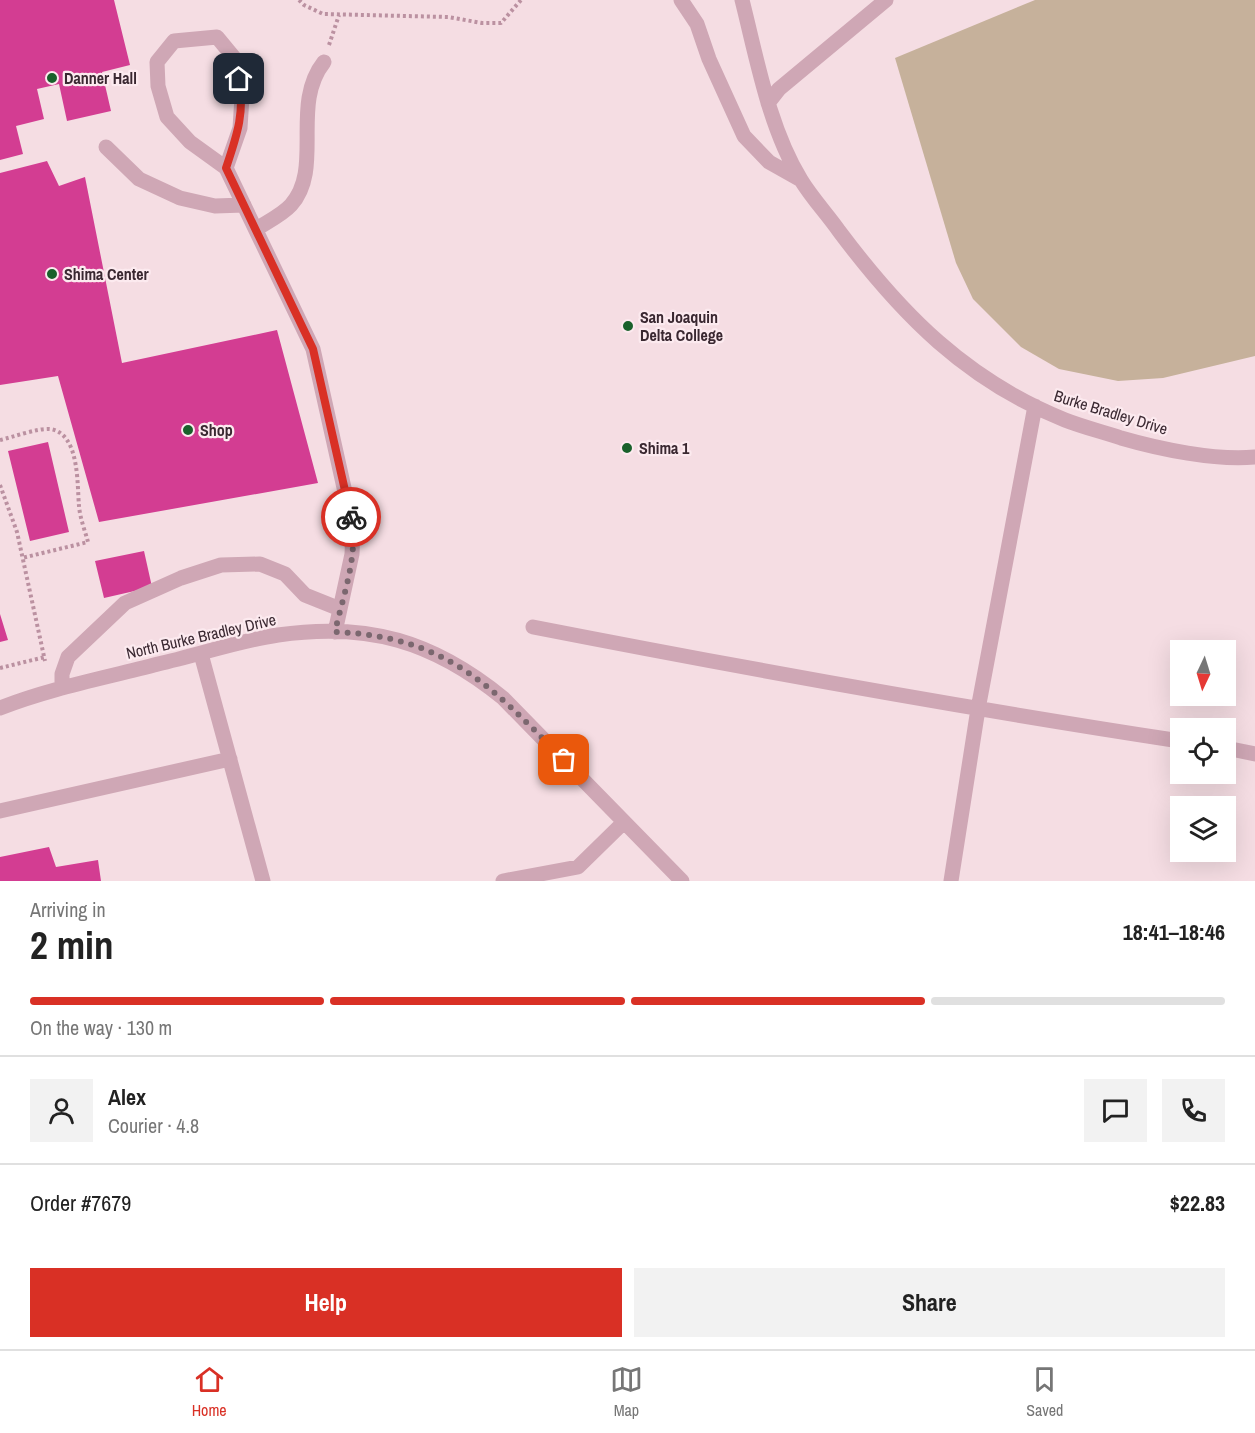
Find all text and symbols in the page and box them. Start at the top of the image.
pin [213,53,264,104]
icon: home [222,62,255,95]
place label: Danner Hall [64,67,137,89]
marker: Danner Hall [45,71,59,85]
place label: Shima Center [64,263,149,285]
marker: Shima Center [45,267,59,281]
place label: San Joaquin Delta College [640,306,723,346]
marker: San Joaquin Delta College [621,319,635,333]
street label: Burke Bradley Drive [1052,384,1170,440]
place label: Shop [200,419,233,441]
marker: Shop [181,423,195,437]
place label: Shima 1 [639,437,690,459]
marker: Shima 1 [620,441,634,455]
courier [321,487,381,547]
icon: bike [335,501,368,534]
street label: North Burke Bradley Drive [124,608,278,664]
north arrow [1170,640,1236,706]
map controls [1170,640,1236,862]
button: locate [1170,718,1236,784]
pin [538,734,589,785]
icon: bag [547,743,580,776]
button: layers [1170,796,1236,862]
text: Arriving in [30,896,106,923]
text: 18:41–18:46 [1123,917,1225,947]
text: 2 min [30,919,114,971]
text: On the way · 130 m [30,1014,172,1041]
button: person [30,1079,93,1142]
button: chat [1084,1079,1147,1142]
button: phone [1162,1079,1225,1142]
text: Alex [108,1082,146,1112]
text: Courier · 4.8 [108,1112,199,1139]
text: Order #7679 [30,1188,131,1218]
text: $22.83 [1170,1188,1225,1218]
button: Help [30,1268,622,1337]
button: Share [634,1268,1225,1337]
tab: Home [192,1363,227,1421]
tab: Map [610,1363,643,1421]
tab: Saved [1026,1363,1063,1421]

